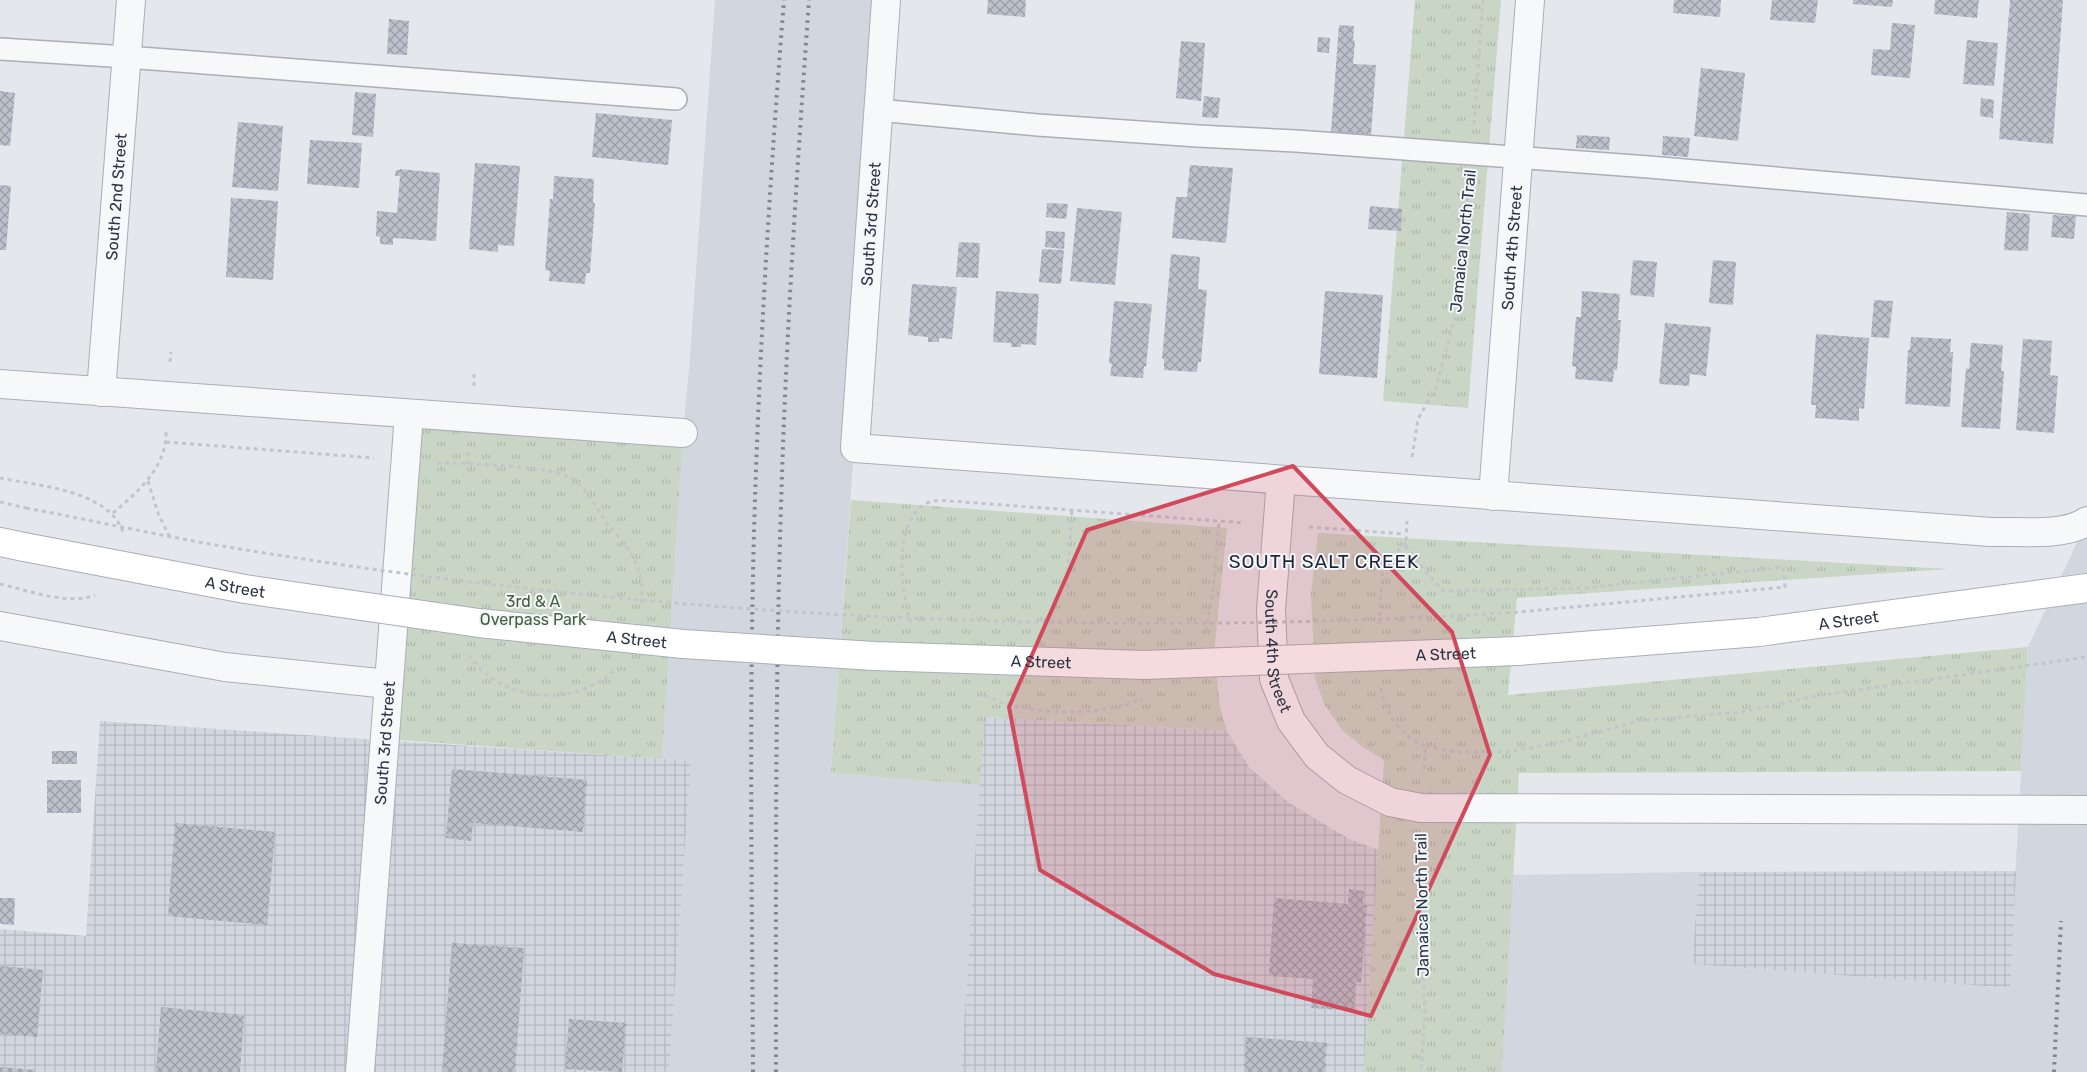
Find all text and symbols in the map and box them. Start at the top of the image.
street label: South 2nd Street [102,132,130,261]
street label: South 3rd Street [857,162,885,286]
street label: Jamaica North Trail [1446,168,1480,314]
street label: South 4th Street [1497,185,1526,311]
district label: SOUTH SALT CREEK [1229,550,1419,573]
street label: A Street [204,572,266,601]
street label: South 4th Street [1261,588,1296,715]
park label: 3rd & A Overpass Park [480,592,587,629]
street label: A Street [1817,607,1880,633]
street label: A Street [606,627,668,652]
street label: A Street [1415,643,1476,664]
street label: A Street [1010,651,1072,672]
street label: South 3rd Street [370,680,399,805]
street label: Jamaica North Trail [1411,833,1433,977]

